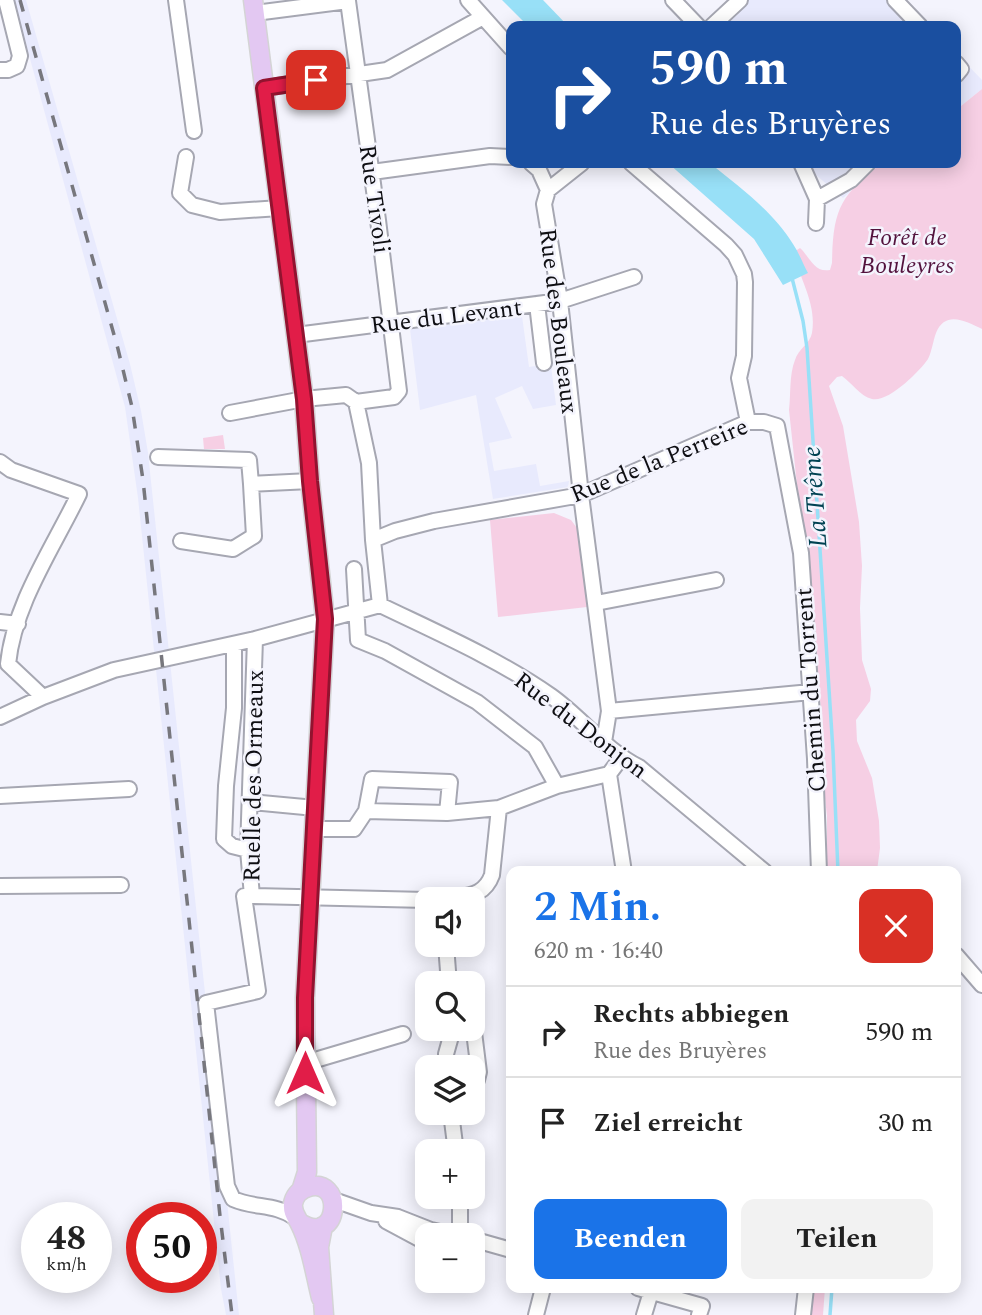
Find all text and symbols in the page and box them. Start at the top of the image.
text: 590 m [649,32,788,107]
icon: right [534,49,625,140]
pin [286,50,346,110]
icon: arrive [297,61,335,99]
text: Rue des Bruyères [649,100,891,149]
street label: Rue Tivoli [349,142,399,256]
park label: Forêt de Bouleyres [860,220,955,284]
street label: Rue des Bouleaux [529,226,587,416]
street label: Rue du Levant [368,290,524,344]
street label: Rue de la Perreire [565,409,754,513]
water label: La Trême [791,445,839,549]
street label: Chemin du Torrent [786,586,836,793]
street label: Rue du Donjon [506,663,655,788]
street label: Ruelle des Ormeaux [234,669,274,883]
text: 2 Min. [534,876,661,939]
map controls [415,887,485,1293]
button: sound [415,887,485,957]
button: close [859,889,933,963]
text: 620 m · 16:40 [534,934,663,969]
button: search [415,971,485,1041]
text: Rechts abbiegen [593,994,789,1034]
text: 590 m [865,1012,933,1052]
icon: right [534,1013,572,1051]
text: Rue des Bruyères [593,1034,767,1069]
position arrow [268,1036,342,1110]
button: layers [415,1055,485,1125]
text: Ziel erreicht [593,1103,743,1143]
text: 30 m [878,1103,933,1143]
icon: arrive [534,1104,572,1142]
button: + [415,1139,485,1209]
button: Beenden [534,1199,727,1279]
button: Teilen [741,1199,933,1279]
speed limit sign: 50 [126,1202,217,1293]
text: 48 [47,1212,86,1265]
button: − [415,1223,485,1293]
text: km/h [46,1251,87,1278]

